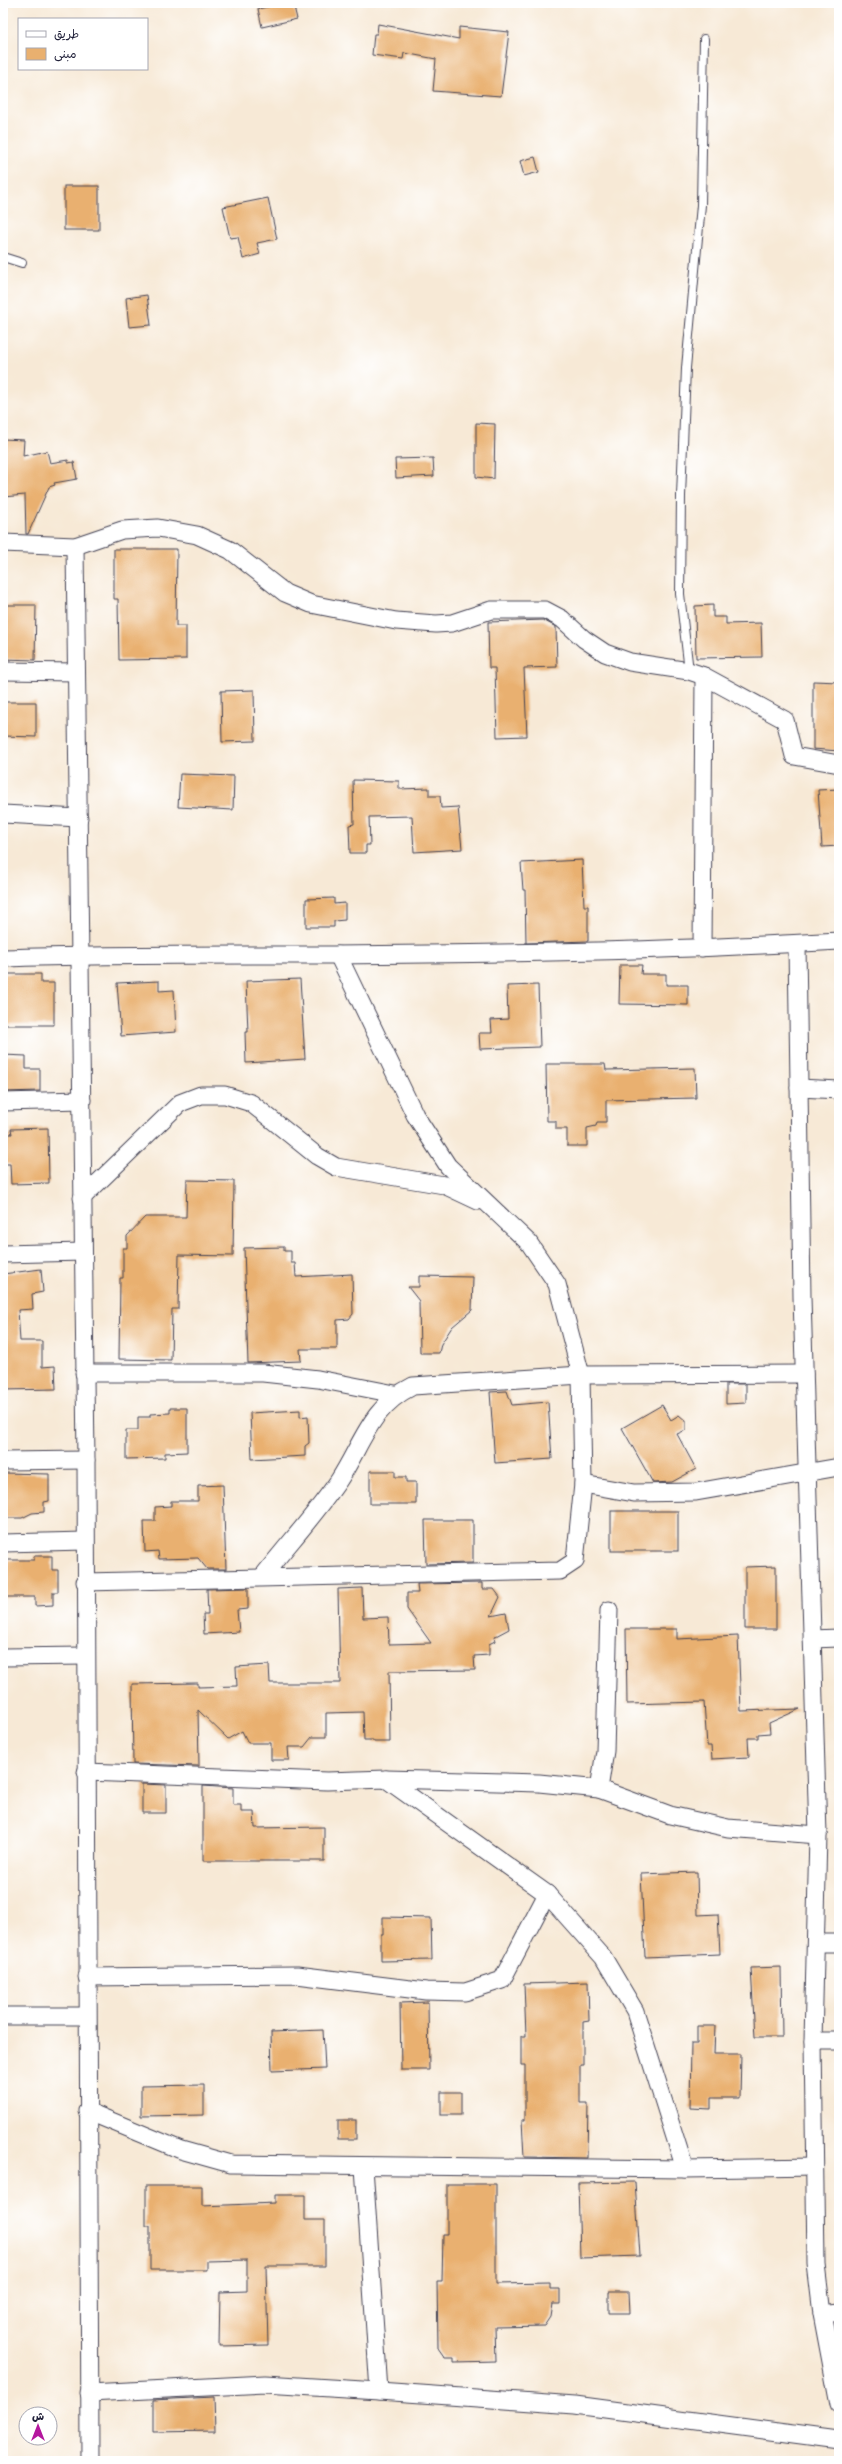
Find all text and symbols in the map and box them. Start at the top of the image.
legend [18,18,148,70]
text: طريق [54,23,79,45]
text: مبنى [54,43,77,65]
north arrow [18,2406,58,2446]
text: ش [32,2407,44,2426]

